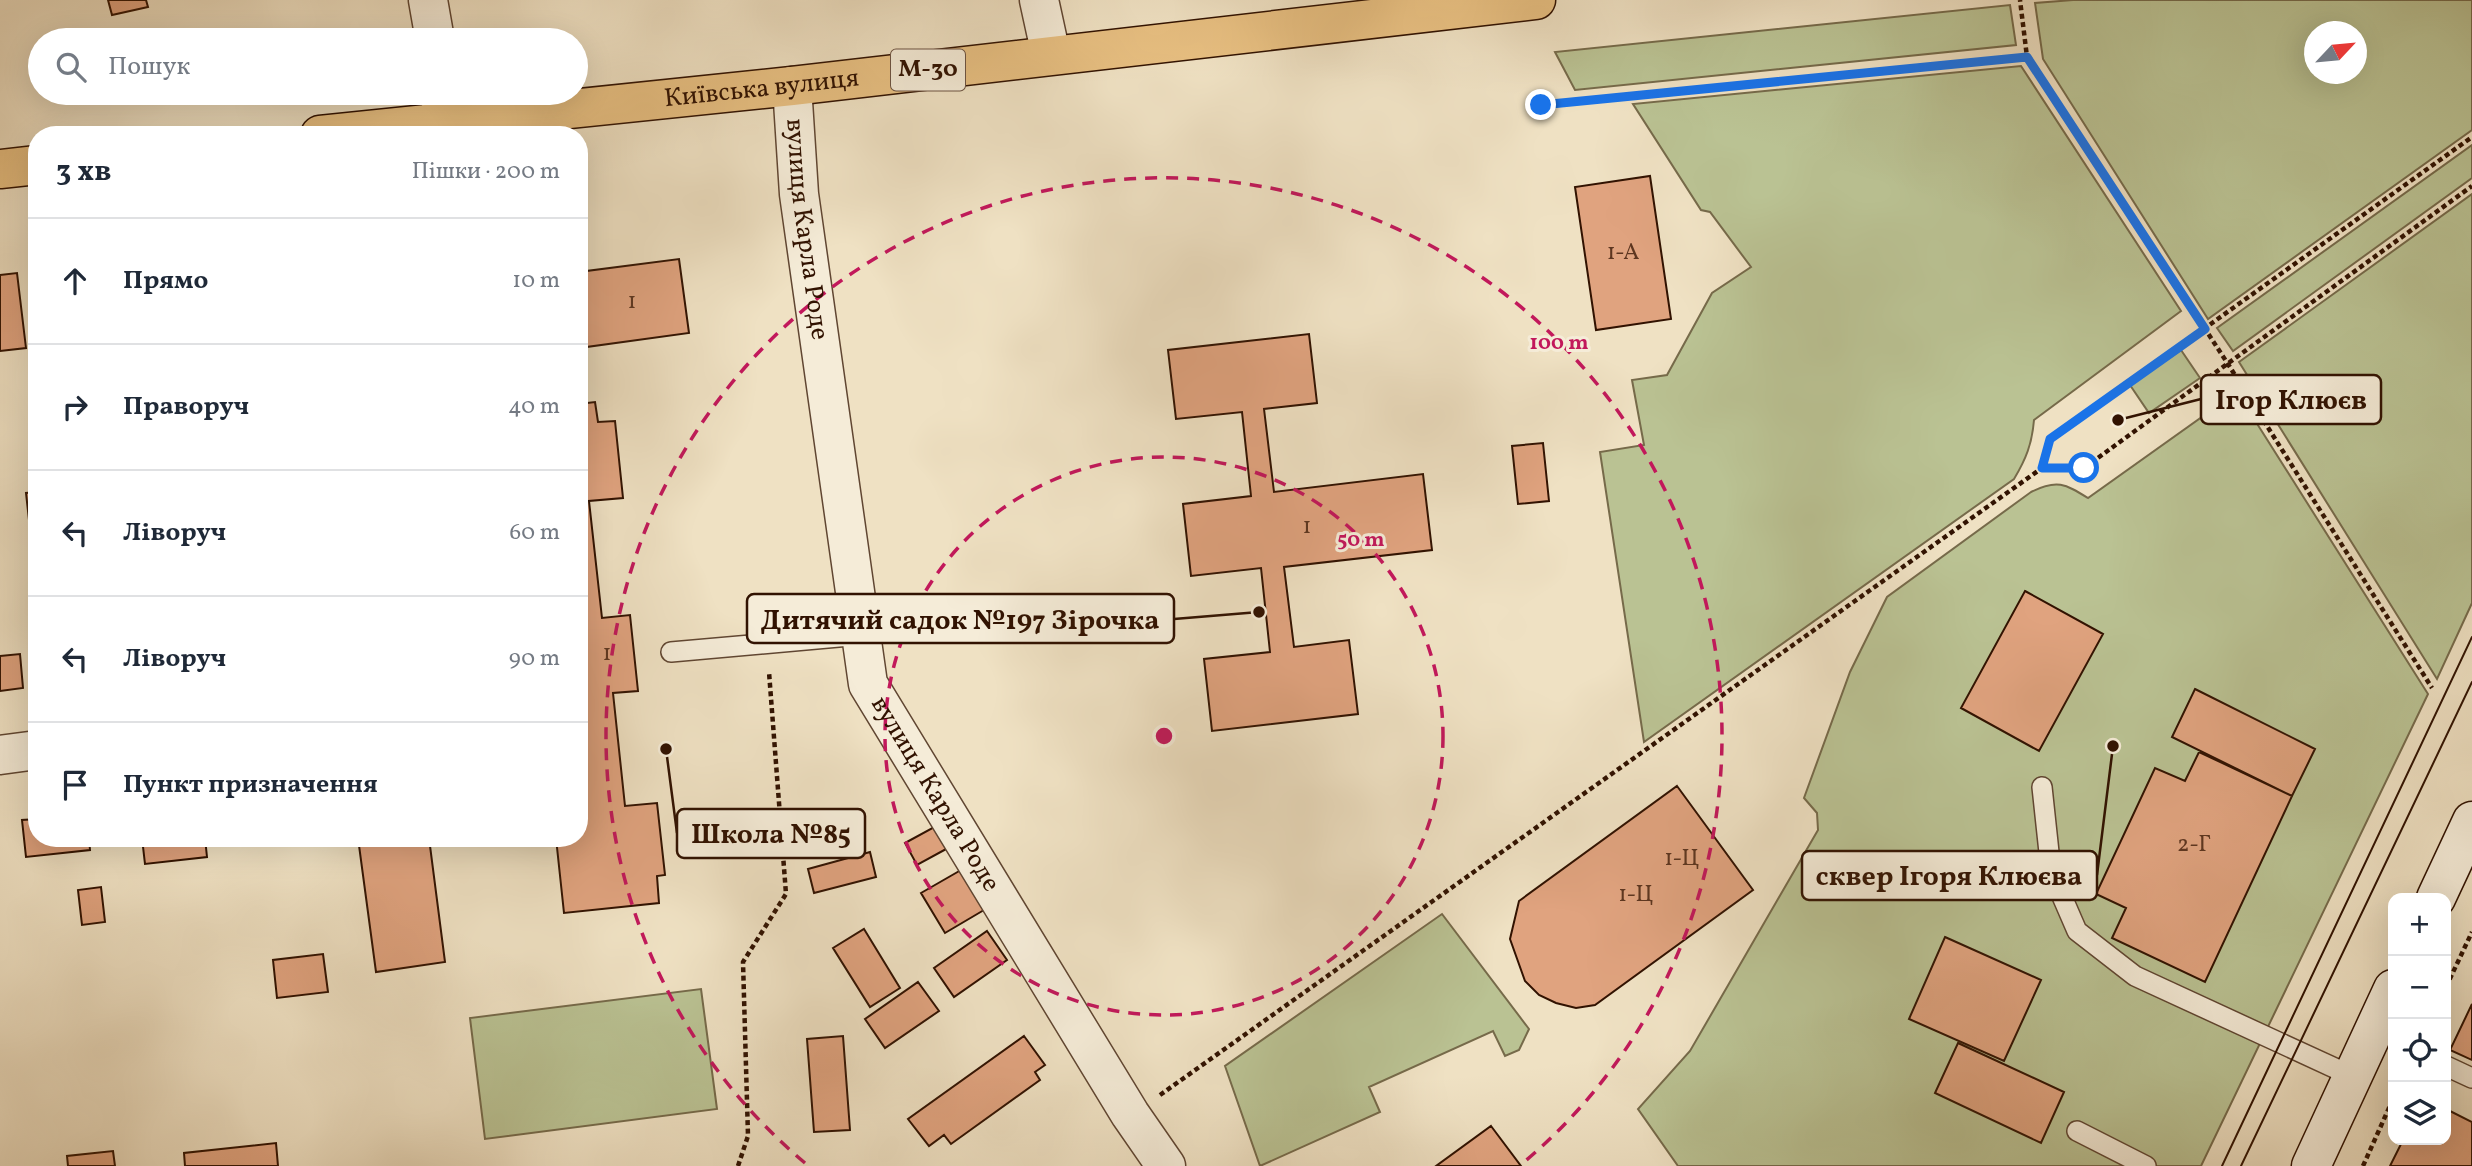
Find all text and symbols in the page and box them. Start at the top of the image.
north arrow [2304,21,2367,84]
search box [28,28,588,105]
icon: search [52,48,90,86]
text: Пошук [108,49,190,85]
road number: М-30 [891,50,965,90]
street label: Київська вулиця [662,60,861,117]
route end [1525,89,1556,120]
street label: вулиця Карла Роде [776,117,837,342]
text: 3 хв [56,151,112,193]
text: Пішки · 200 m [412,156,560,188]
house number: 1-А [1607,237,1639,269]
icon: ahead [56,262,94,300]
text: Прямо [123,263,208,299]
text: 10 m [512,265,560,297]
house number: 1 [628,286,636,318]
text: 100 m [1529,329,1589,358]
callout: Ігор Клюєв [2201,375,2381,424]
text: Ігор Клюєв [2215,382,2367,421]
icon: right [56,388,94,426]
text: Праворуч [123,389,249,425]
text: 40 m [508,391,560,423]
route start [2068,452,2099,483]
house number: 1 [1303,511,1311,543]
icon: left [56,514,94,552]
text: Ліворуч [123,515,226,551]
text: 60 m [510,517,560,549]
text: 50 m [1337,526,1385,555]
callout: Дитячий садок №197 Зірочка [747,594,1174,643]
text: Дитячий садок №197 Зірочка [761,602,1159,641]
house number: 1 [603,638,611,670]
icon: left [56,640,94,678]
text: Ліворуч [123,641,226,677]
text: 90 m [509,643,560,675]
street label: вулиця Карла Роде [862,690,1008,899]
centre of rings [1152,724,1176,748]
icon: arrive [56,766,94,804]
text: Пункт призначення [123,767,378,803]
callout: Школа №85 [677,809,865,858]
text: Школа №85 [691,816,851,855]
house number: 2-Г [2177,829,2211,861]
house number: 1-Ц [1664,843,1700,875]
callout: сквер Ігоря Клюєва [1802,851,2097,900]
text: сквер Ігоря Клюєва [1816,858,2082,897]
house number: 1-Ц [1618,879,1654,911]
map controls [2388,893,2451,1145]
button: + [2388,893,2451,956]
button: − [2388,956,2451,1019]
button: locate [2388,1019,2451,1082]
button: layers [2388,1082,2451,1145]

